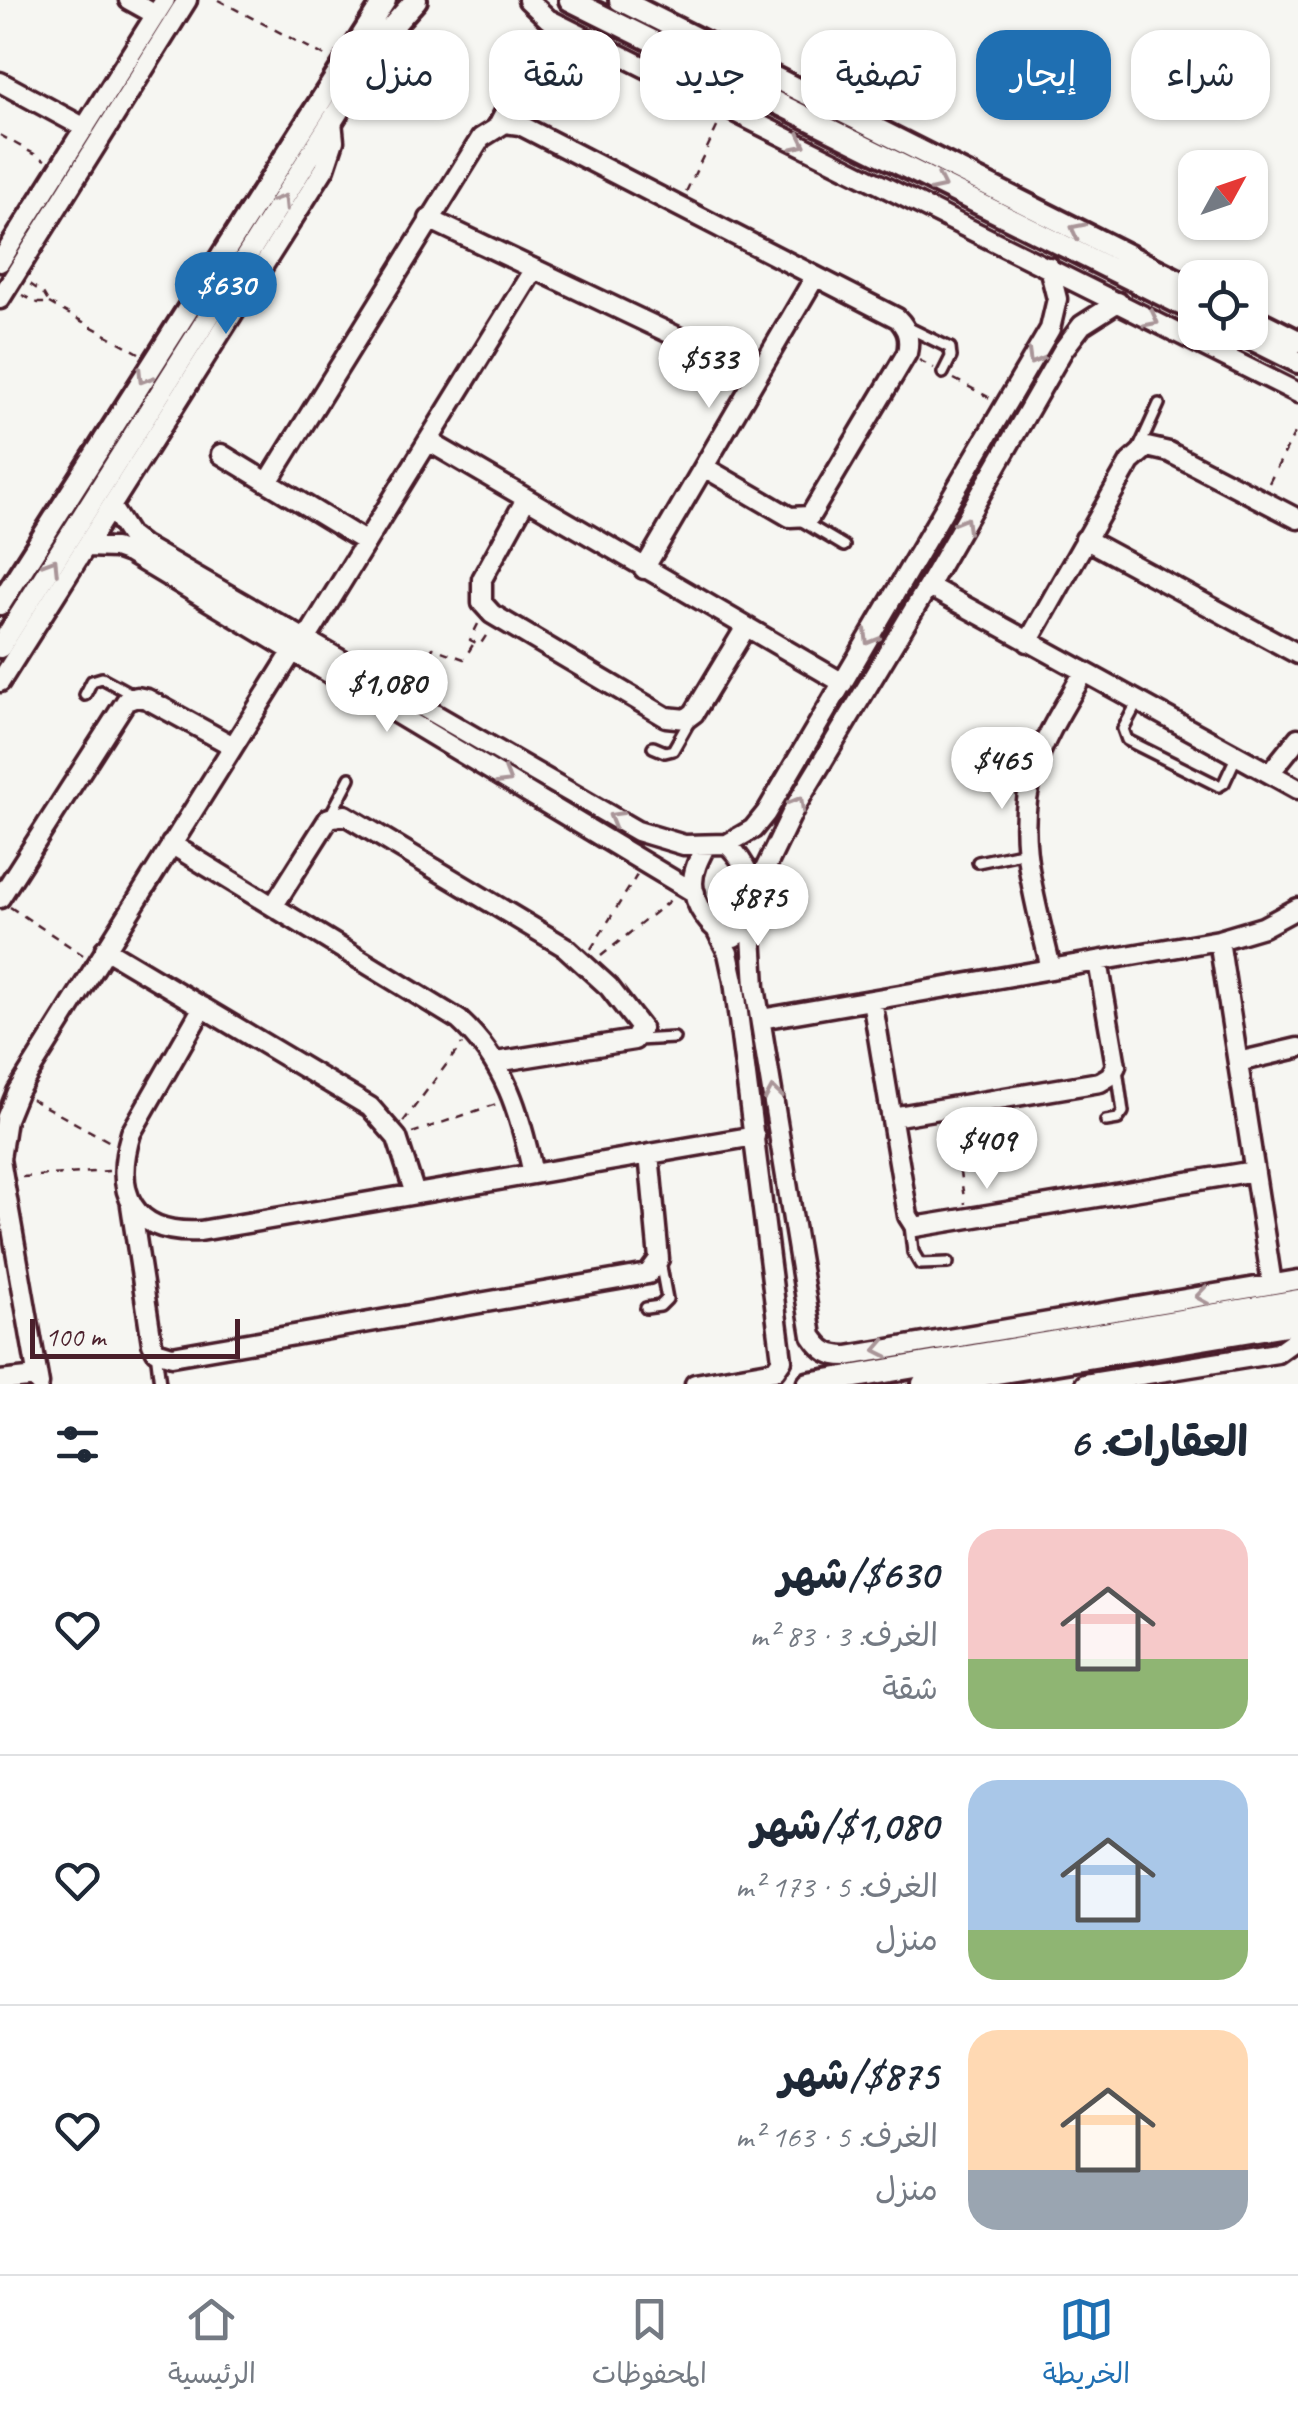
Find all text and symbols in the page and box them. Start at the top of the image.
chip: منزل [330,30,469,120]
chip: شقة [489,30,620,120]
chip: جديد [640,30,781,120]
chip: تصفية [801,30,956,120]
chip: إيجار [976,30,1111,120]
chip: شراء [1131,30,1270,120]
one-way arrow [788,131,806,150]
north arrow [1178,150,1268,240]
map controls [1178,150,1268,350]
one-way arrow [929,172,947,191]
one-way arrow [270,194,289,212]
one-way arrow [1069,223,1087,242]
pin: $630 [167,252,285,337]
button: locate [1178,260,1268,350]
text: $630 [197,264,255,305]
one-way arrow [1142,307,1160,327]
pin: $533 [650,326,768,411]
text: $533 [680,338,738,379]
one-way arrow [1027,347,1046,365]
one-way arrow [138,366,157,384]
one-way arrow [951,517,971,535]
one-way arrow [40,557,59,575]
one-way arrow [863,627,882,645]
pin: $1,080 [306,650,468,735]
text: $1,080 [348,662,426,703]
pin: $465 [943,727,1061,812]
text: $465 [973,739,1031,780]
one-way arrow [494,766,512,785]
one-way arrow [785,796,805,814]
one-way arrow [608,810,626,830]
pin: $875 [699,864,817,949]
text: $875 [730,876,786,917]
one-way arrow [763,1084,784,1101]
pin: $409 [928,1107,1046,1192]
text: $409 [958,1119,1016,1160]
one-way arrow [1194,1284,1210,1305]
scale bar [30,1314,240,1358]
text: 100 m [45,1319,105,1354]
one-way arrow [873,1338,889,1359]
text: العقارات: 6 [1069,1416,1248,1469]
icon: filters [50,1417,105,1472]
text: $630/شهر [778,1548,938,1601]
icon: home [1048,1569,1168,1689]
icon: heart [50,1602,105,1657]
text: الغرف: 3 · 83 m² [750,1615,938,1656]
text: شقة [882,1668,938,1709]
text: $1,080/شهر [751,1799,938,1852]
icon: home [1048,1820,1168,1940]
icon: heart [50,1853,105,1908]
text: الغرف: 5 · 173 m² [735,1866,938,1907]
text: منزل [875,1919,938,1960]
text: $875/شهر [780,2049,938,2102]
icon: home [1048,2070,1168,2190]
icon: heart [50,2103,105,2158]
text: الغرف: 5 · 163 m² [735,2116,938,2157]
text: منزل [875,2169,938,2210]
tab: الرئيسية [168,2292,256,2398]
tab: المحفوظات [592,2292,707,2398]
tab: الخريطة [1043,2292,1130,2398]

